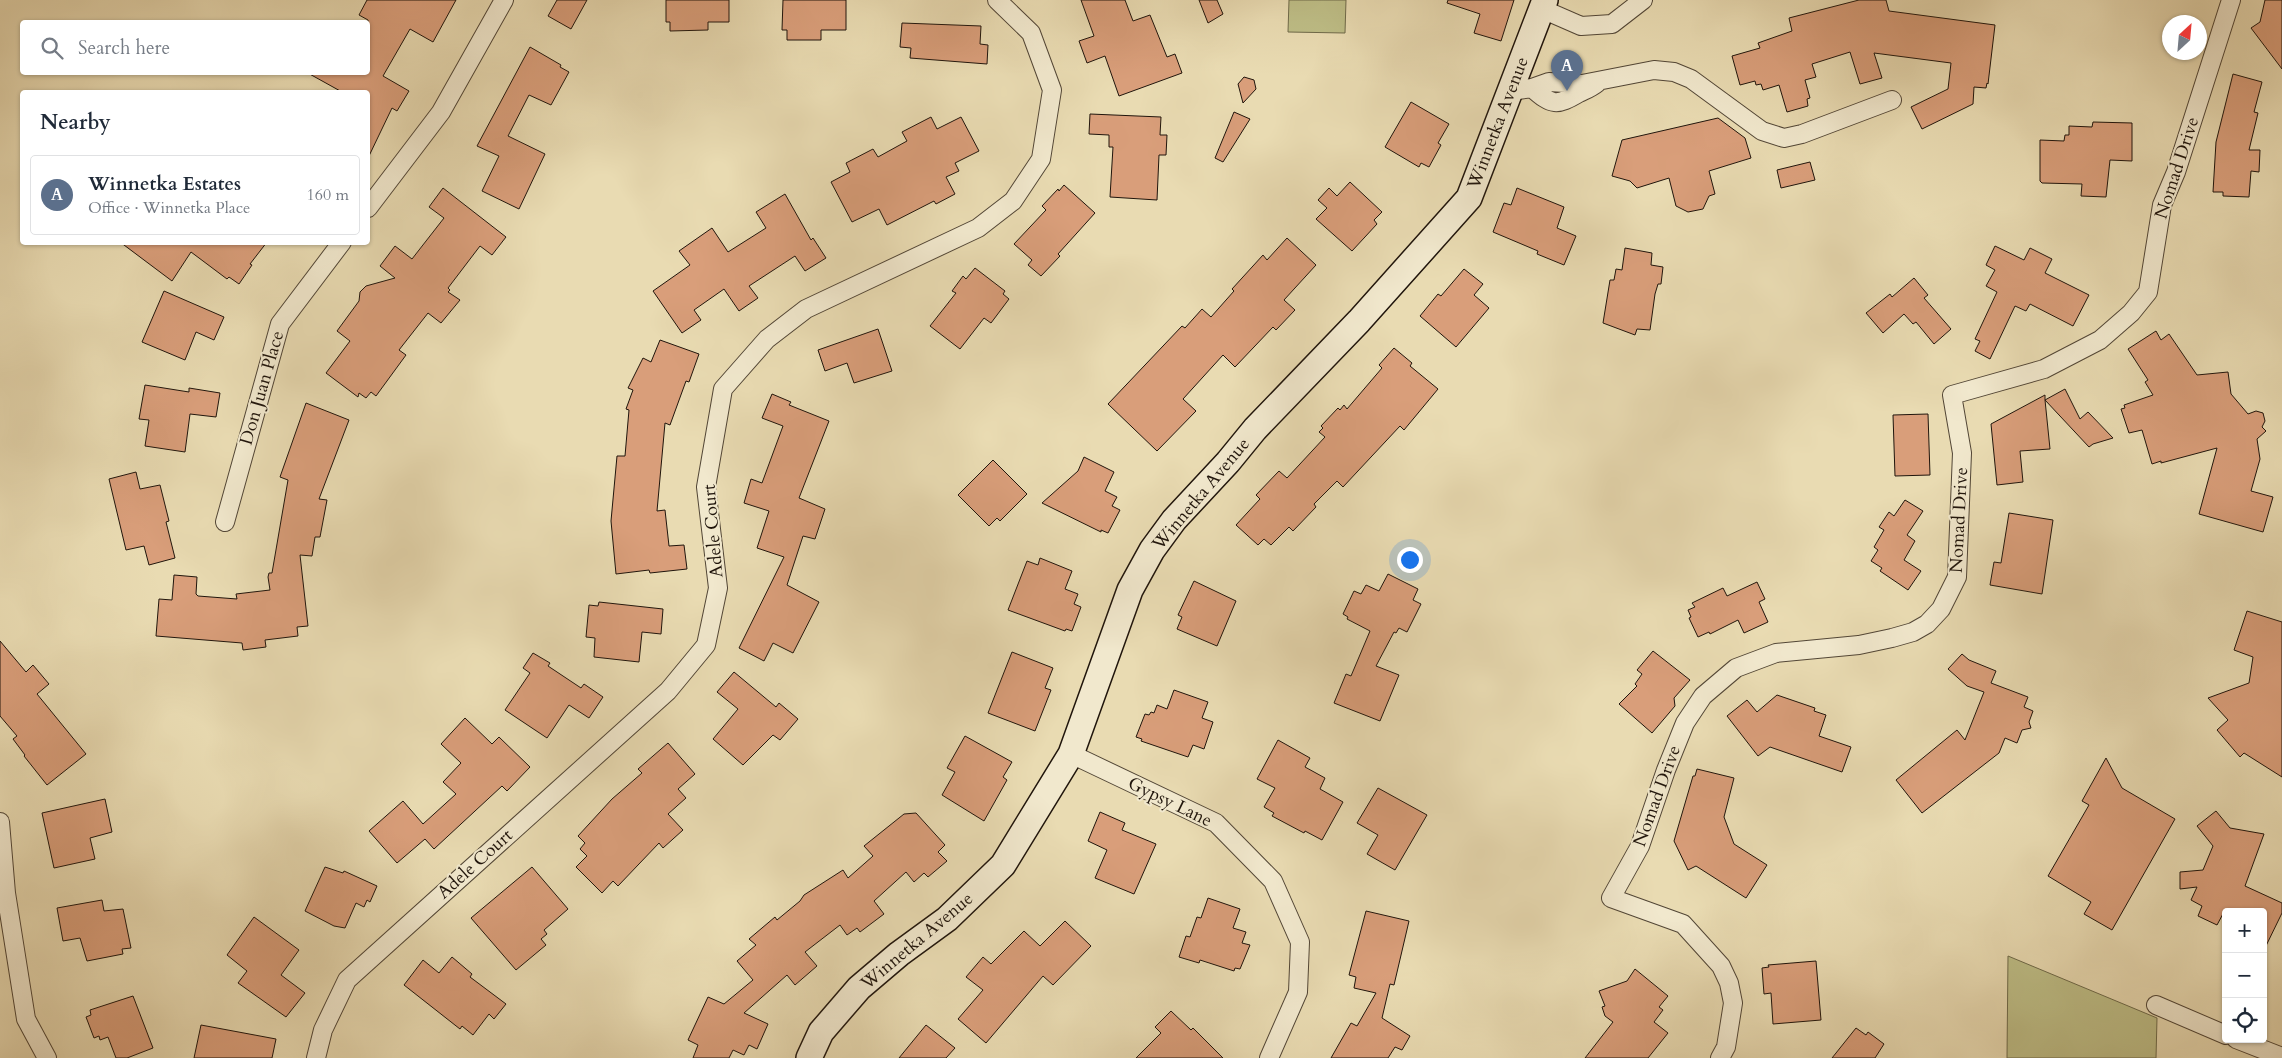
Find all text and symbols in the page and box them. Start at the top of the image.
north arrow [2162,15,2207,60]
search box [20,20,370,75]
icon: search [38,34,66,62]
text: Search here [78,35,170,61]
pin: A [1551,50,1583,91]
street label: Winnetka Avenue [1461,53,1535,194]
text: Nearby [40,108,111,137]
street label: Nomad Drive [2149,114,2205,222]
text: Winnetka Estates [88,171,241,197]
text: A [51,184,63,206]
text: 160 m [307,184,349,206]
text: Office · Winnetka Place [88,197,250,219]
street label: Don Juan Place [234,328,290,448]
street label: Winnetka Avenue [1146,432,1256,556]
street label: Nomad Drive [1944,466,1974,574]
street label: Adele Court [696,483,730,579]
your location [1397,547,1423,573]
street label: Nomad Drive [1627,742,1687,850]
street label: Gypsy Lane [1124,771,1216,833]
street label: Adele Court [432,823,518,905]
street label: Winnetka Avenue [855,886,979,996]
map controls [2222,908,2267,1043]
button: + [2222,908,2267,953]
button: − [2222,953,2267,998]
button: locate [2222,998,2267,1043]

